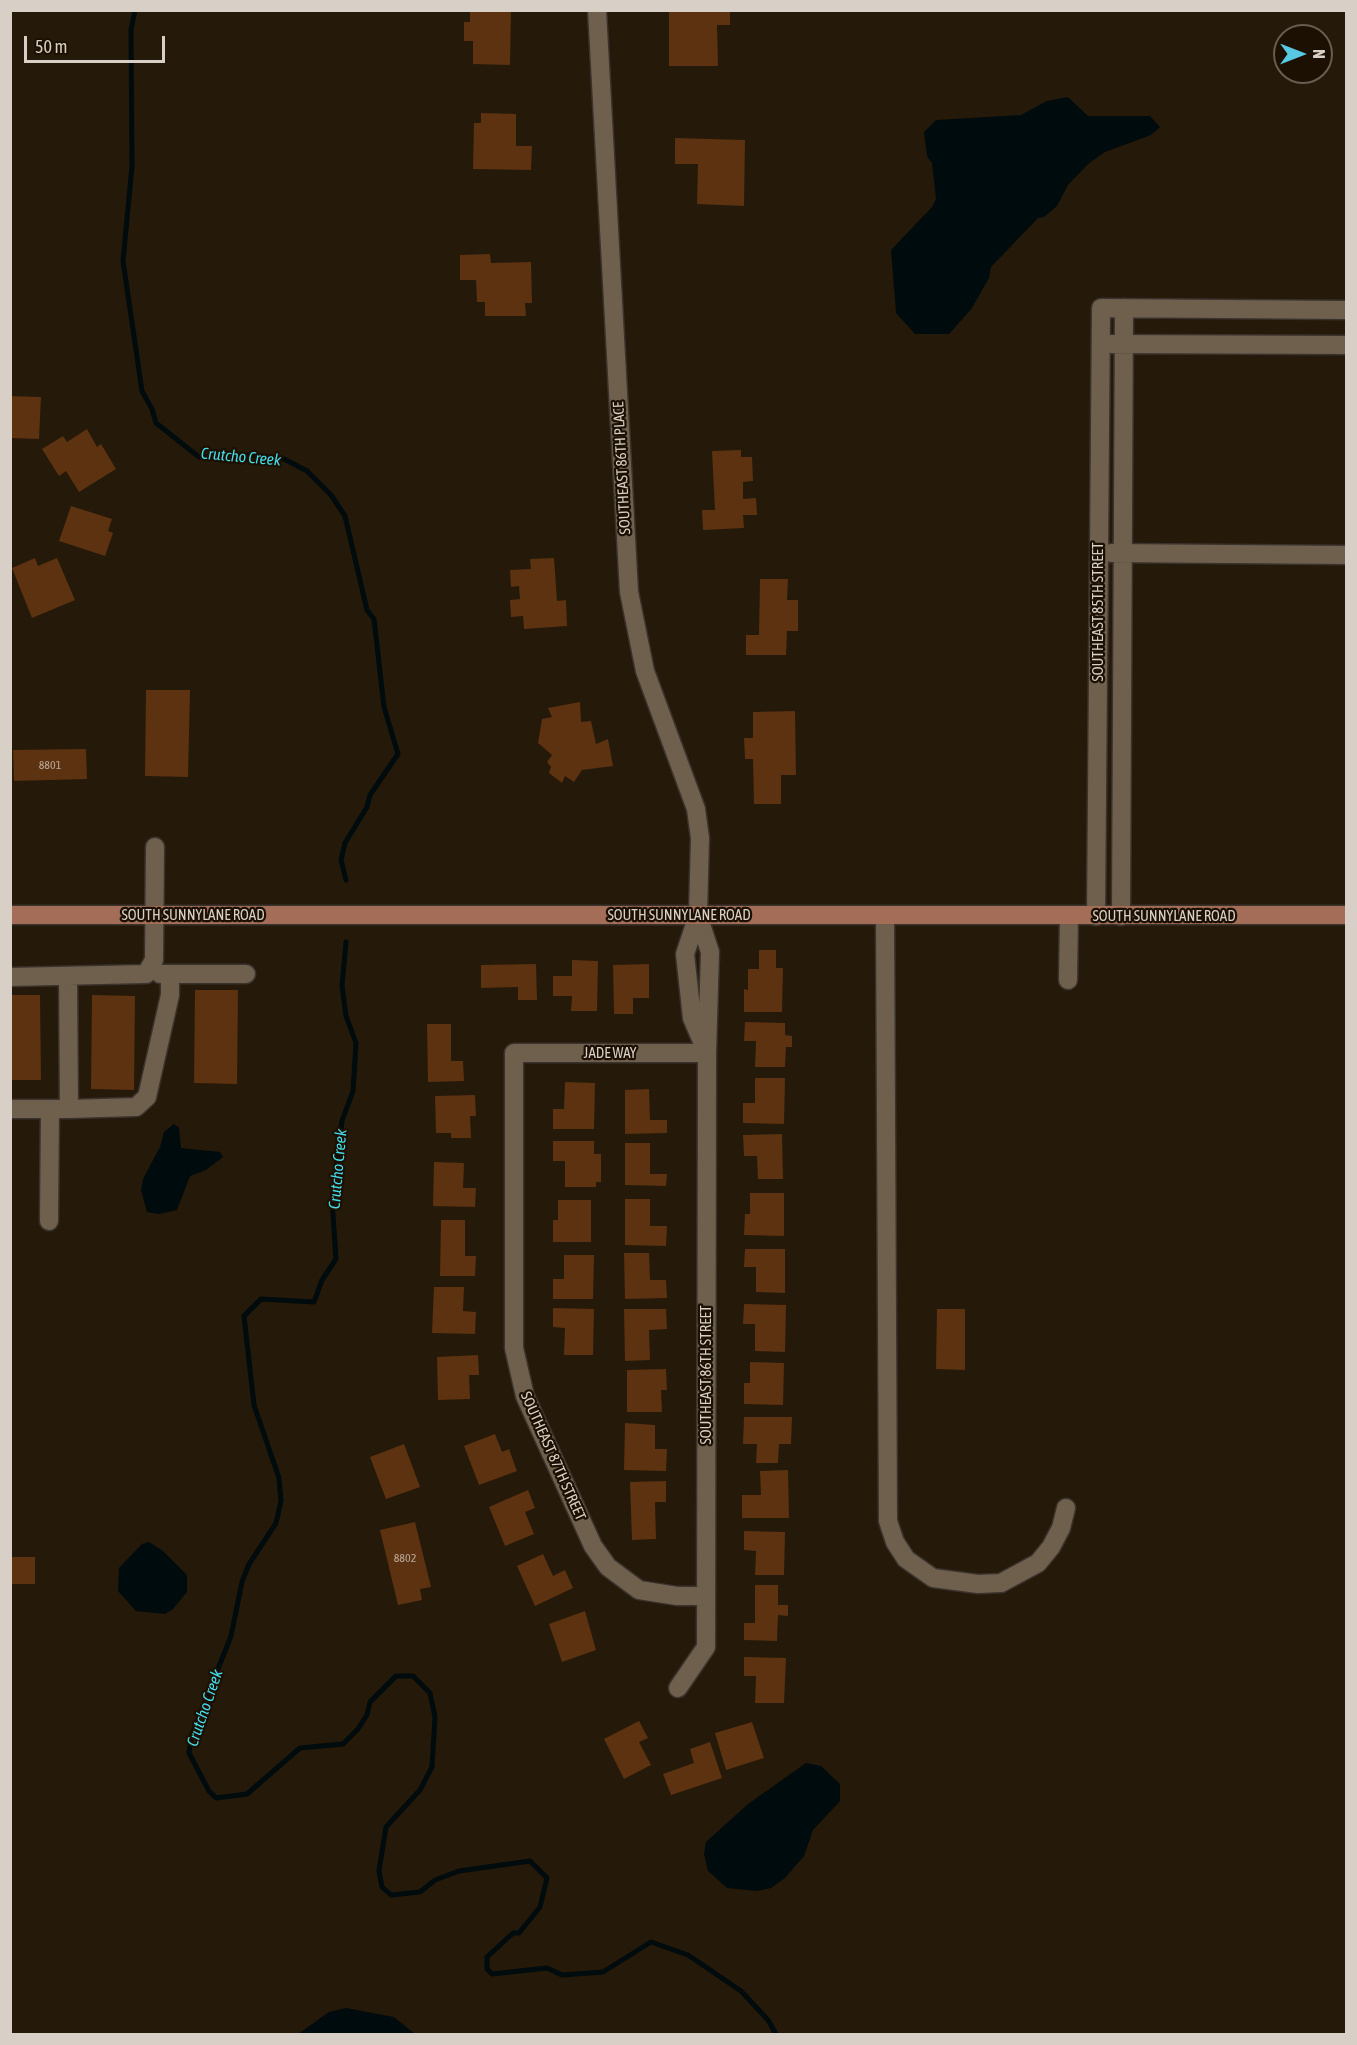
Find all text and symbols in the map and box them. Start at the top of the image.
scale bar [27,24,168,62]
north arrow [1273,24,1333,84]
text: 50 m [35,36,67,57]
text: N [1310,49,1328,59]
street label: SOUTHEAST 86TH PLACE [610,401,634,535]
water label: Crutcho Creek [200,444,282,470]
street label: SOUTHEAST 85TH STREET [1089,542,1107,682]
house number: 8801 [39,758,61,772]
street label: SOUTH SUNNYLANE ROAD [121,906,265,924]
street label: SOUTH SUNNYLANE ROAD [607,906,751,924]
street label: SOUTH SUNNYLANE ROAD [1092,907,1236,925]
street label: JADE WAY [584,1044,636,1062]
water label: Crutcho Creek [325,1128,351,1210]
street label: SOUTHEAST 86TH STREET [697,1305,715,1445]
street label: SOUTHEAST 87TH STREET [516,1389,590,1523]
house number: 8802 [394,1551,416,1565]
water label: Crutcho Creek [183,1667,227,1749]

